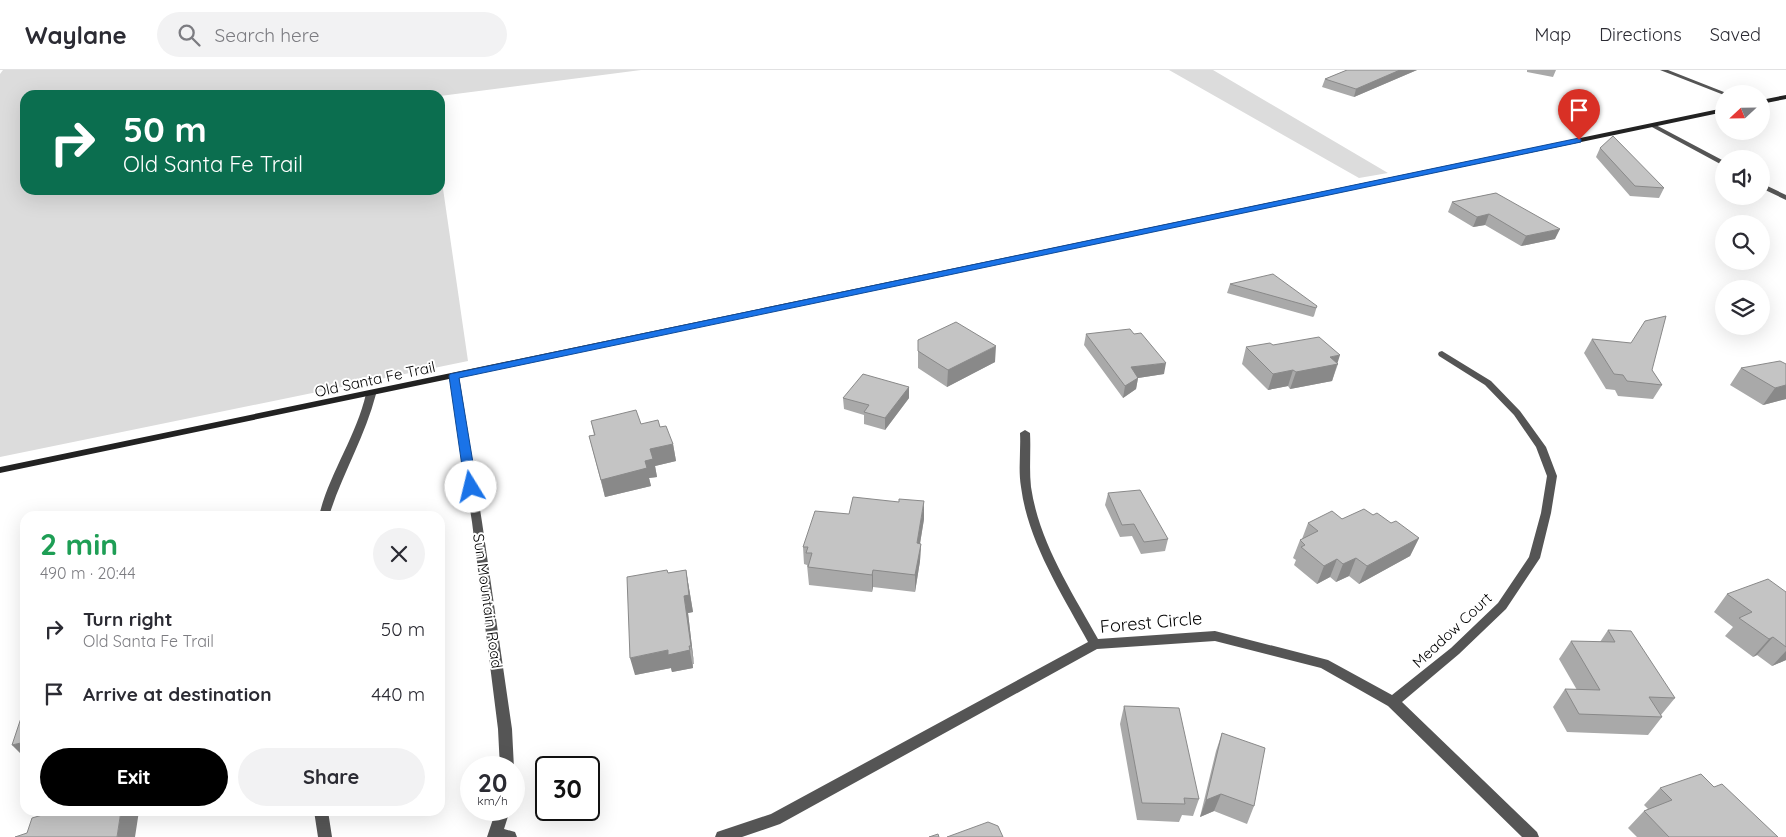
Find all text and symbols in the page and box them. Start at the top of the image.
search box [157,12,507,57]
text: Waylane [25,20,127,50]
icon: search [175,21,203,49]
text: Search here [215,23,319,47]
text: Map [1534,23,1571,46]
text: Directions [1599,23,1682,46]
text: Saved [1710,23,1761,46]
north arrow [1715,85,1770,140]
map controls [1715,85,1770,335]
pin [1558,89,1600,140]
icon: arrive [1565,96,1593,124]
text: 50 m [123,107,207,151]
icon: right [40,110,105,175]
text: Old Santa Fe Trail [123,150,303,178]
button: sound [1715,150,1770,205]
button: search [1715,215,1770,270]
button: layers [1715,280,1770,335]
street label: Old Santa Fe Trail [313,357,437,401]
position arrow [444,460,496,512]
text: 2 min [40,525,118,563]
button: close [373,528,425,580]
street label: Sun Mountain Road [469,532,507,670]
text: 490 m · 20:44 [40,563,136,583]
street label: Meadow Court [1408,588,1496,672]
street label: Forest Circle [1099,606,1203,638]
text: Turn right [83,607,172,631]
icon: right [40,615,68,643]
text: 50 m [381,617,425,641]
text: Old Santa Fe Trail [83,631,214,651]
icon: arrive [40,680,68,708]
text: Arrive at destination [83,682,272,706]
text: 440 m [371,682,425,706]
button: Exit [40,748,228,806]
button: Share [238,748,425,806]
speed limit sign: 30 [535,756,600,821]
text: 20 [478,767,507,798]
text: km/h [477,793,508,808]

